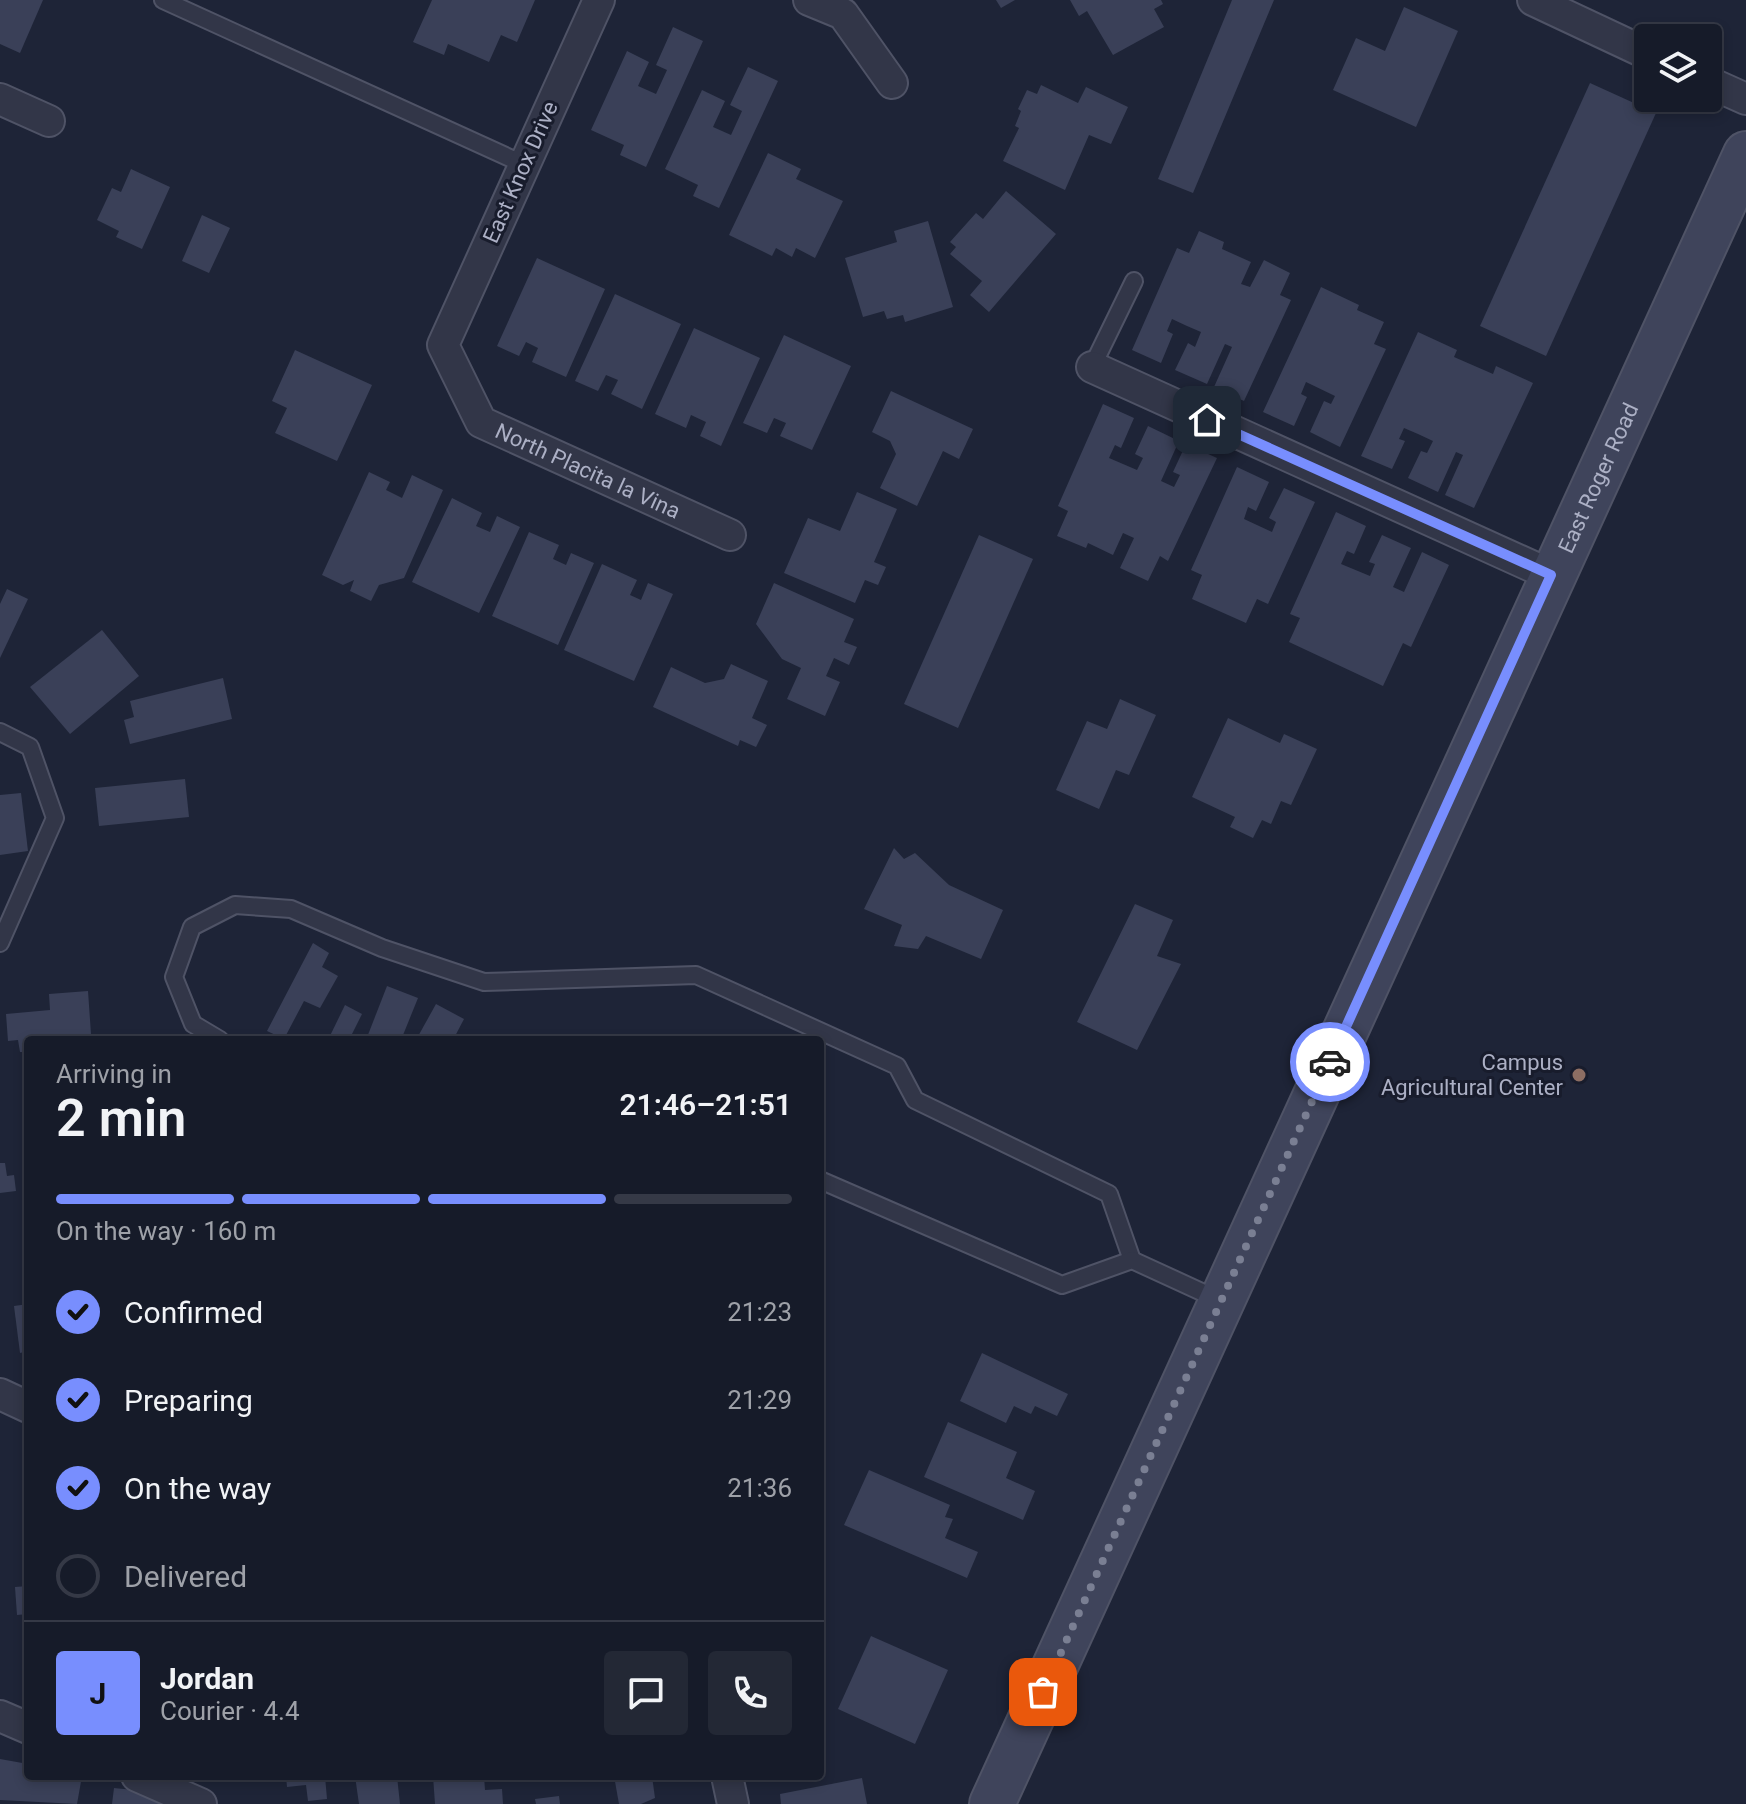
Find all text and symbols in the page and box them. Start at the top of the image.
map controls [1634,24,1722,112]
button: layers [1634,24,1722,112]
street label: East Knox Drive [478,98,563,247]
pin [1173,386,1241,454]
icon: home [1185,398,1229,442]
street label: East Roger Road [1553,399,1643,557]
street label: North Placita la Vina [492,418,684,524]
courier [1290,1022,1370,1102]
icon: car [1308,1040,1352,1084]
place label: Campus Agricultural Center [1381,1050,1564,1100]
text: Arriving in [56,1059,172,1089]
marker: Campus Agricultural Center [1570,1066,1588,1084]
text: 21:46–21:51 [619,1087,792,1122]
text: 2 min [56,1088,186,1149]
text: On the way · 160 m [56,1216,276,1246]
icon: check [56,1290,100,1334]
text: Confirmed [124,1295,263,1330]
text: 21:23 [727,1297,792,1327]
icon: check [56,1378,100,1422]
text: Preparing [124,1383,253,1418]
text: 21:29 [727,1385,792,1415]
icon: check [56,1466,100,1510]
text: On the way [124,1471,271,1506]
text: 21:36 [727,1473,792,1503]
text: Delivered [124,1559,247,1594]
button: chat [604,1651,688,1735]
button: phone [708,1651,792,1735]
pin [1009,1658,1077,1726]
text: Jordan [160,1661,254,1696]
icon: bag [1021,1670,1065,1714]
text: J [90,1676,106,1711]
text: Courier · 4.4 [160,1696,300,1726]

